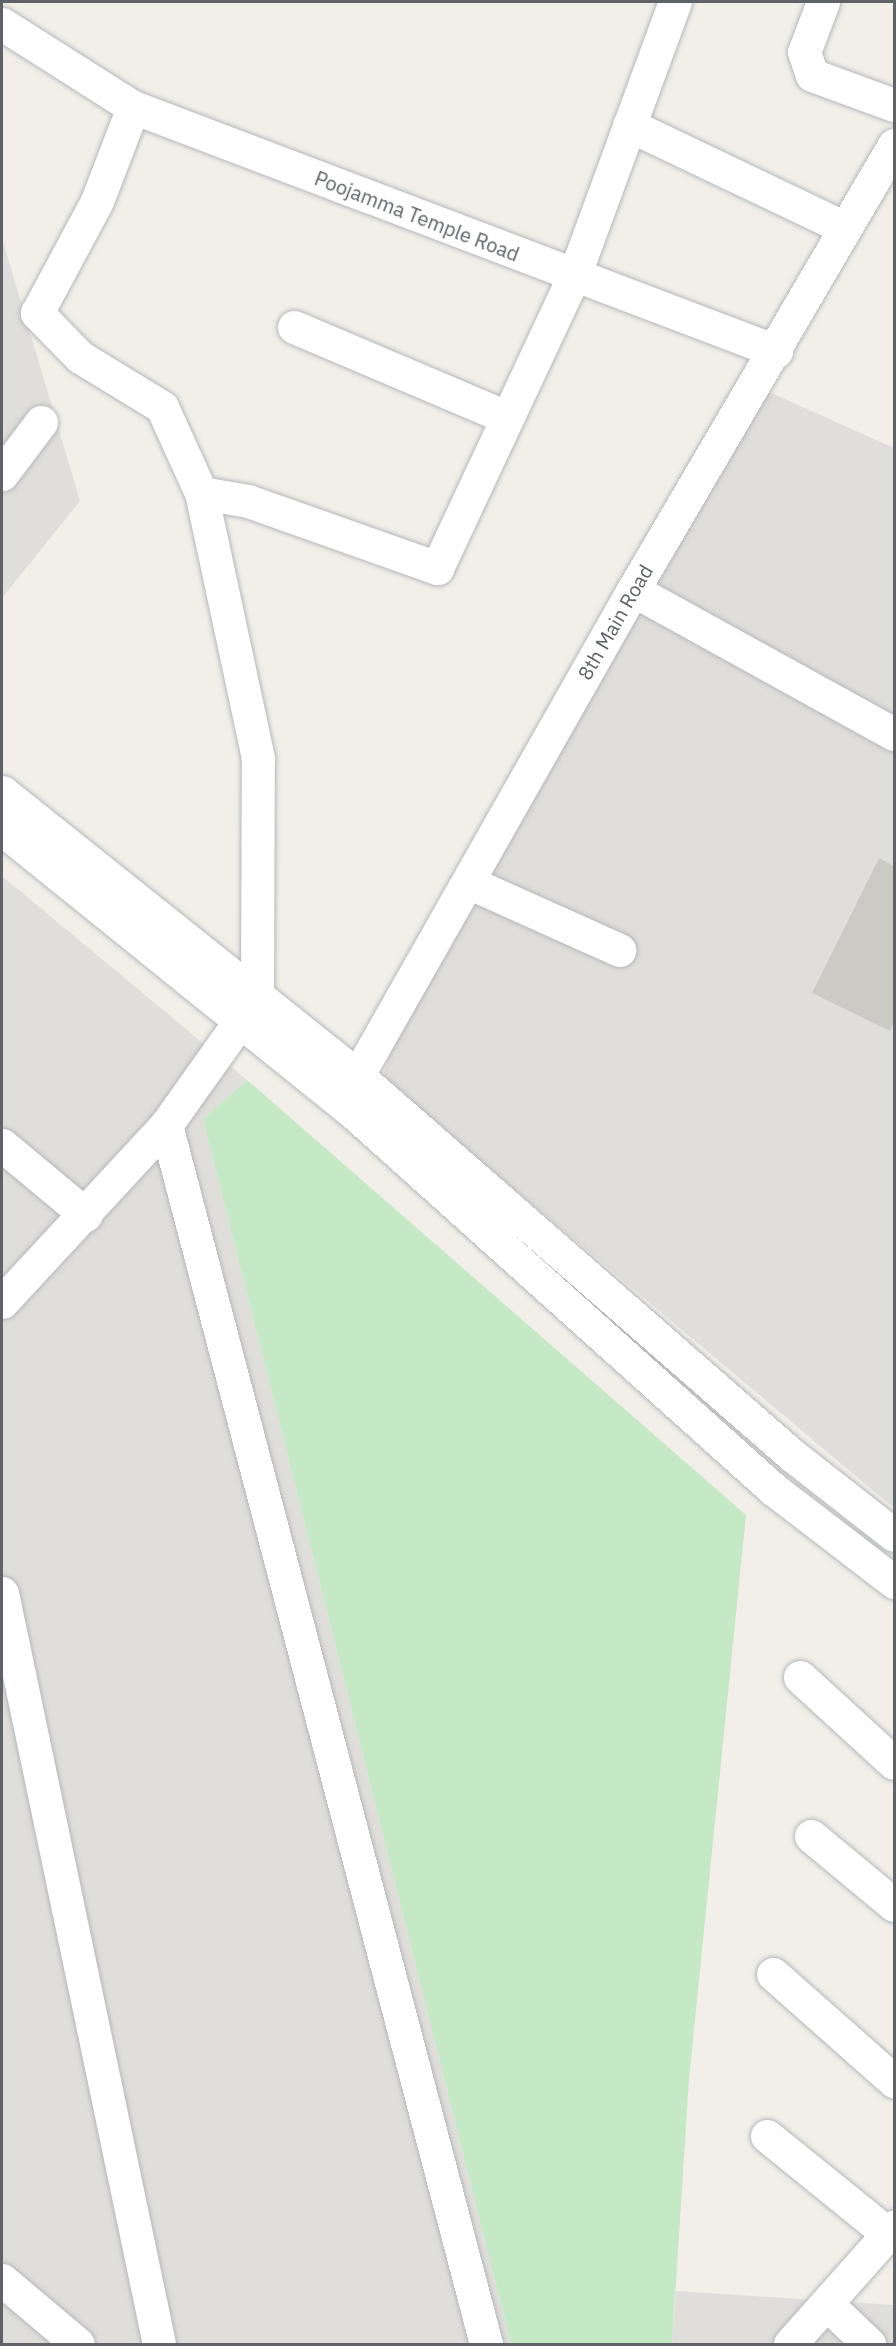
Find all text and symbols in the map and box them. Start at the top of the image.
street label: Poojamma Temple Road [311,166,523,266]
street label: 8th Main Road [572,560,658,684]

